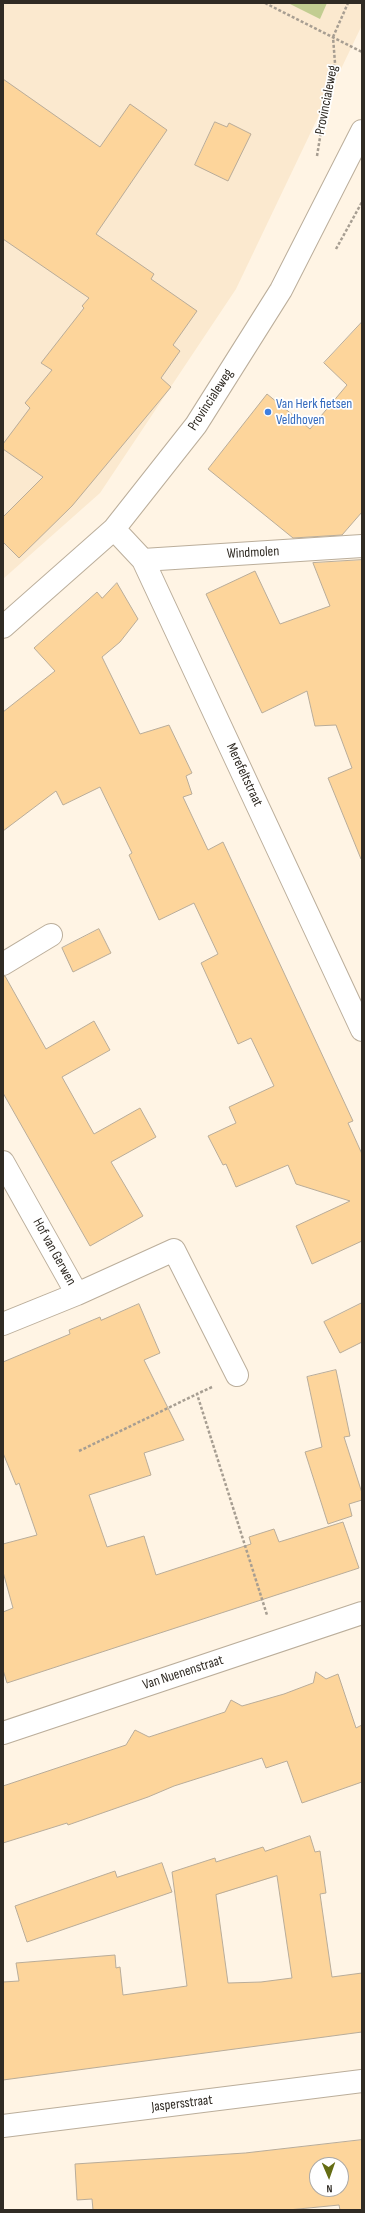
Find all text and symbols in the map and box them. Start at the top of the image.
street label: Provincialeweg [312,64,342,136]
street label: Provincialeweg [185,366,237,434]
place label: Van Herk fietsen Veldhoven [276,396,352,428]
marker: Van Herk fietsen Veldhoven [263,407,273,417]
street label: Windmolen [226,543,280,563]
street label: Merefeltstraat [222,741,266,809]
street label: Hof van Gerwen [29,1215,79,1289]
street label: Van Nuenenstraat [141,1652,225,1694]
street label: Jaspersstraat [150,2092,214,2116]
north arrow [309,2157,349,2197]
text: N [326,2182,333,2195]

